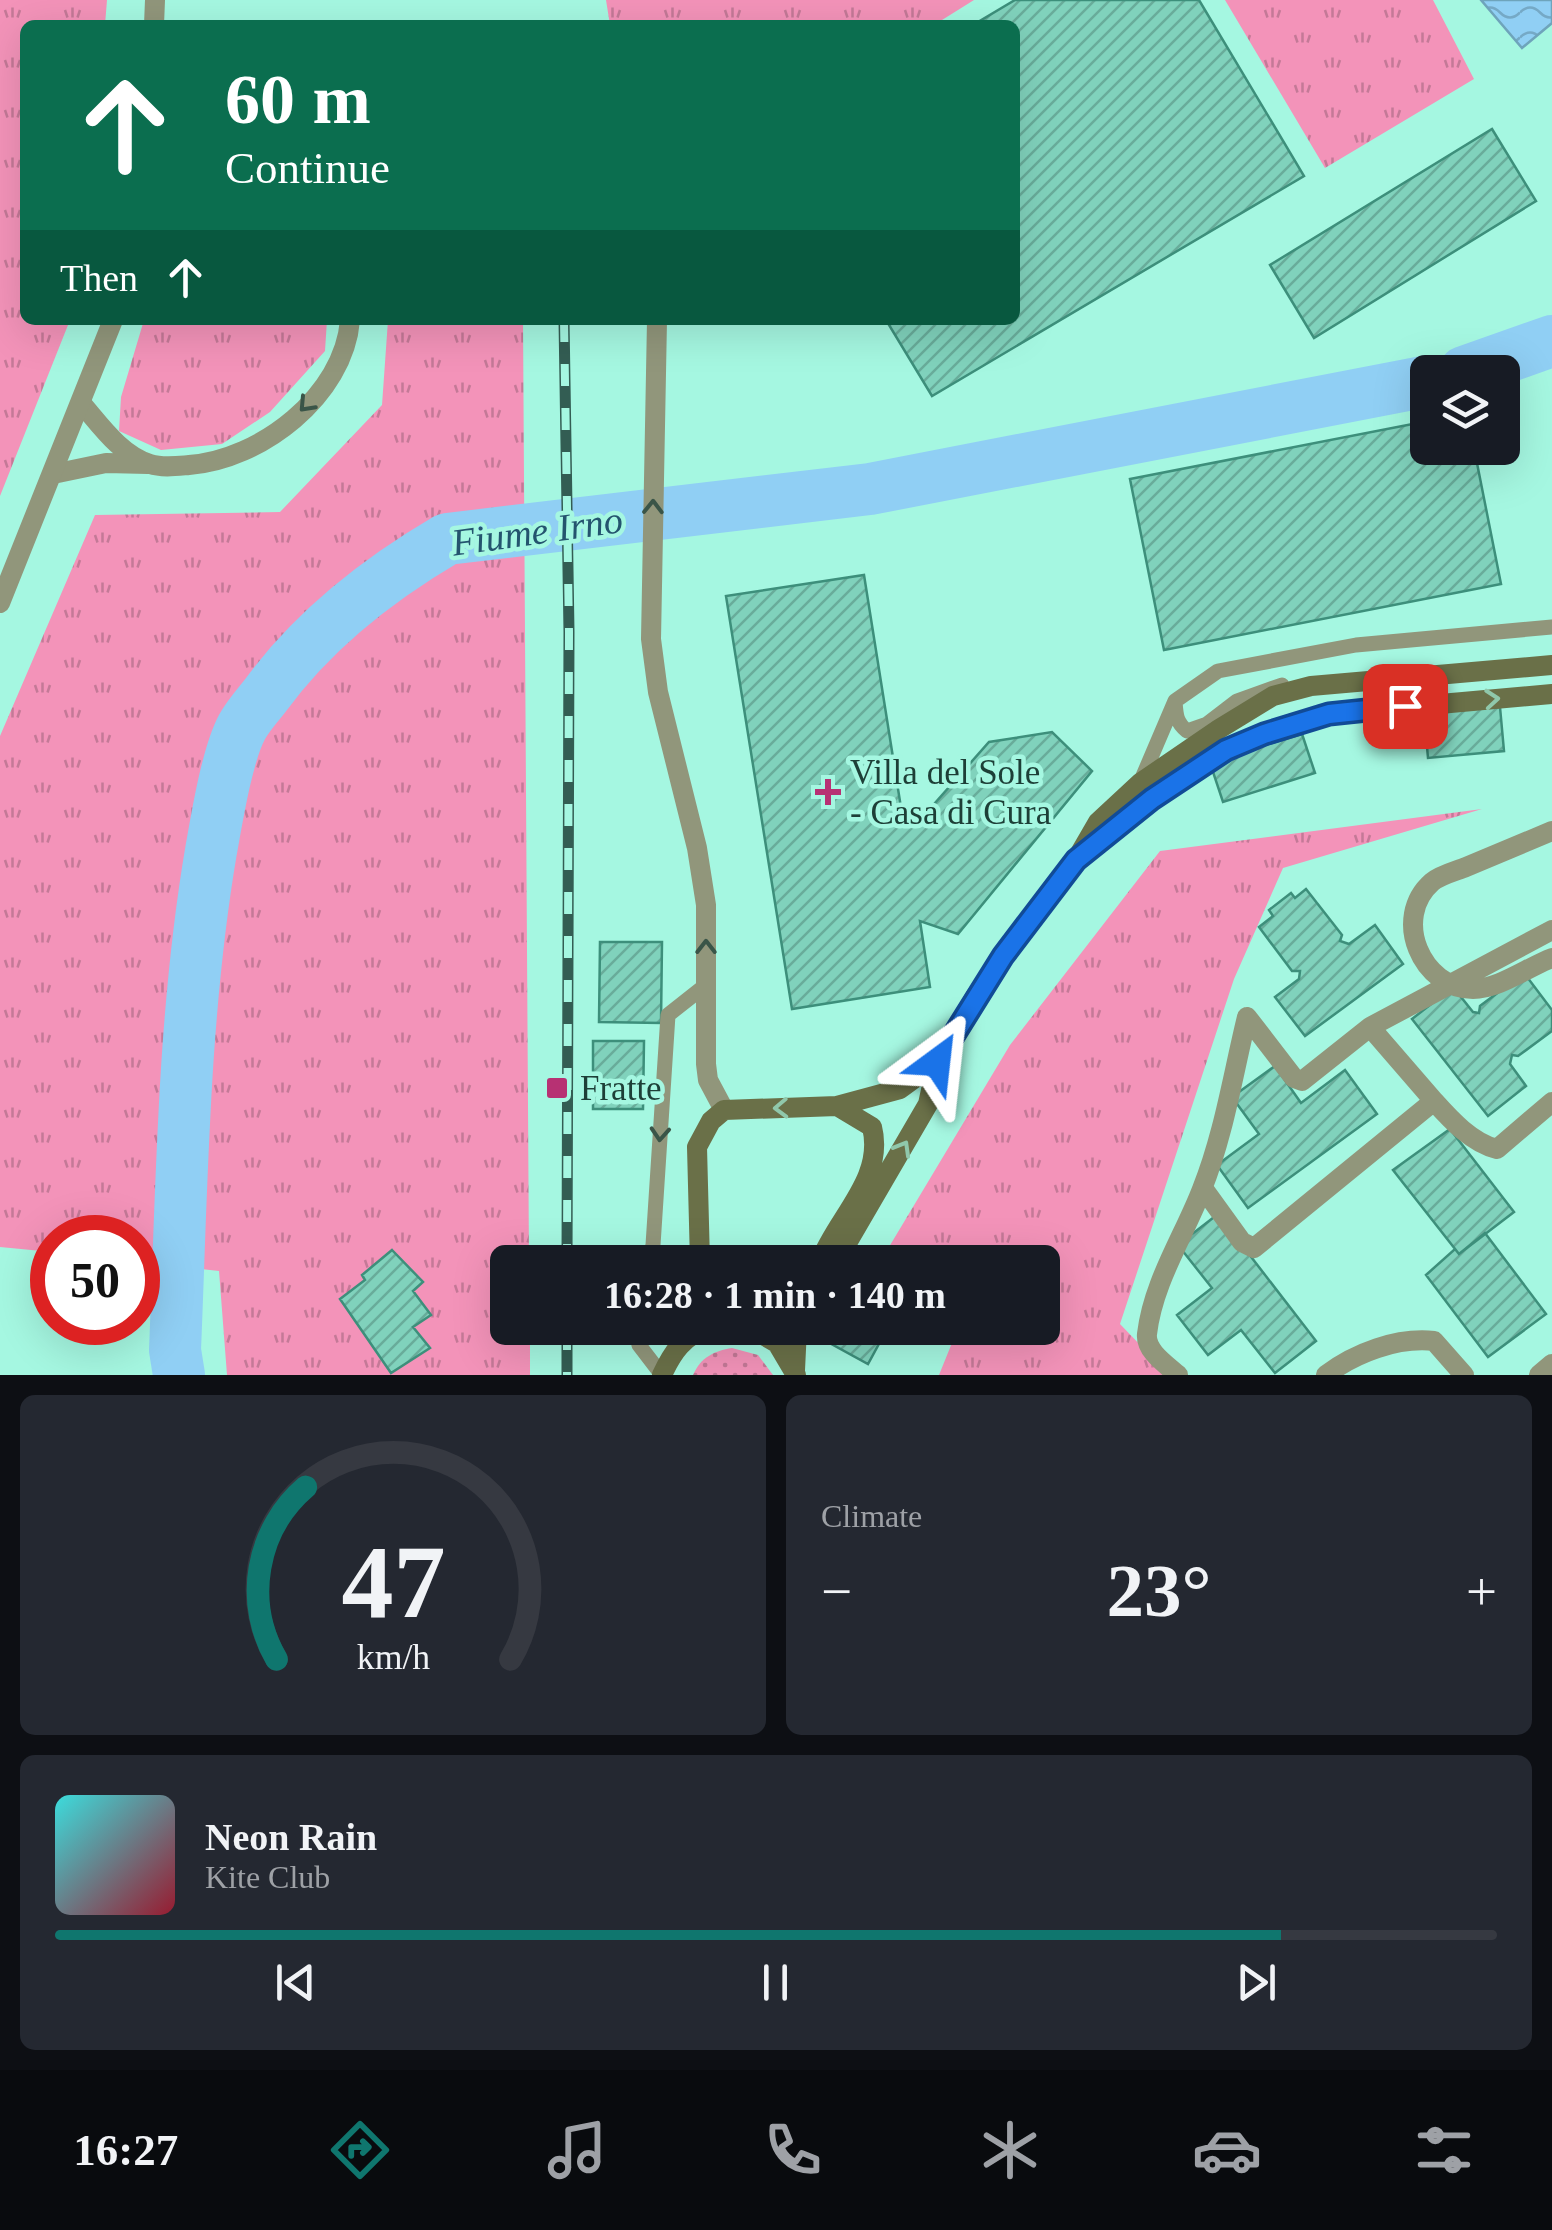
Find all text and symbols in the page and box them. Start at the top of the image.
icon: ahead [60,60,190,190]
text: 60 m [225,61,371,138]
text: Continue [225,143,390,193]
icon: ahead [158,250,213,305]
text: Then [60,257,138,299]
map controls [1410,355,1520,465]
button: layers [1410,355,1520,465]
one-way arrow [299,393,317,412]
water label: Fiume Irno [448,498,625,564]
one-way arrow [643,498,664,514]
pin [1363,664,1448,749]
icon: arrive [1378,679,1433,734]
one-way arrow [1484,689,1500,711]
place label: Villa del Sole - Casa di Cura [850,753,1052,832]
marker: Villa del Sole - Casa di Cura [815,779,841,805]
one-way arrow [695,938,717,954]
position arrow [885,1010,989,1114]
place label: Fratte [580,1069,662,1108]
marker: Fratte [544,1075,570,1101]
one-way arrow [772,1097,788,1118]
one-way arrow [650,1127,671,1143]
one-way arrow [891,1141,910,1159]
speed limit sign: 50 [30,1215,160,1345]
text: 16:28 · 1 min · 140 m [604,1274,946,1316]
text: Climate [821,1498,922,1534]
text: 47 [341,1524,445,1639]
text: 23° [1107,1549,1212,1632]
text: − [821,1561,852,1622]
text: + [1466,1561,1497,1622]
text: km/h [356,1637,430,1677]
text: Neon Rain [205,1816,377,1858]
text: Kite Club [205,1859,330,1895]
icon: previous [268,1955,323,2010]
icon: pause [748,1955,803,2010]
icon: next [1229,1955,1284,2010]
icon: directions [325,2115,395,2185]
icon: music [542,2115,612,2185]
icon: phone [758,2115,828,2185]
icon: climate [975,2115,1045,2185]
icon: car [1192,2115,1262,2185]
icon: filters [1409,2115,1479,2185]
text: 16:27 [73,2125,178,2175]

